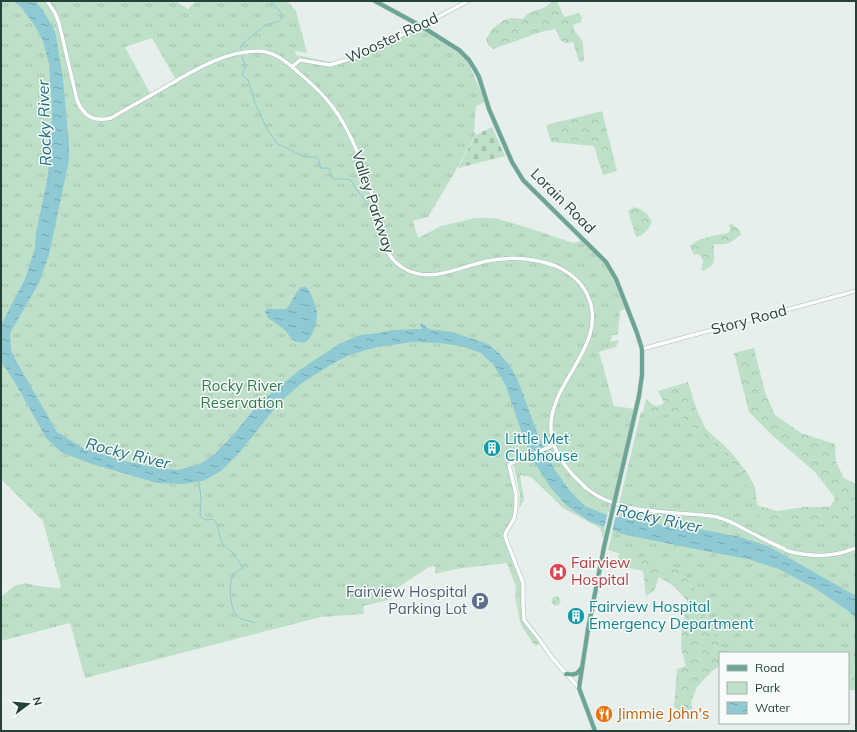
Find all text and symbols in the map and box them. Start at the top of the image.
street label: Wooster Road [343,8,441,67]
water label: Rocky River [32,78,56,167]
street label: Valley Parkway [348,148,399,256]
street label: Lorain Road [527,164,600,237]
street label: Story Road [709,300,789,339]
park label: Rocky River Reservation [201,376,283,412]
place label: Little Met Clubhouse [505,429,578,465]
water label: Rocky River [84,433,173,473]
building icon: Little Met Clubhouse [482,438,502,458]
water label: Rocky River [615,499,704,537]
place label: Fairview Hospital [571,553,630,589]
hospital icon: Fairview Hospital [548,562,568,582]
place label: Fairview Hospital Parking Lot [346,582,467,618]
parking icon: Fairview Hospital Parking Lot [470,591,490,611]
place label: Fairview Hospital Emergency Department [589,597,754,633]
building icon: Fairview Hospital Emergency Department [566,606,586,626]
legend [719,652,849,724]
text: Road [755,660,784,675]
text: Park [755,680,781,695]
north arrow [8,684,48,724]
text: N [30,695,45,707]
text: Water [755,700,791,715]
restaurant icon: Jimmie John's [594,704,614,724]
place label: Jimmie John's [617,704,709,723]

